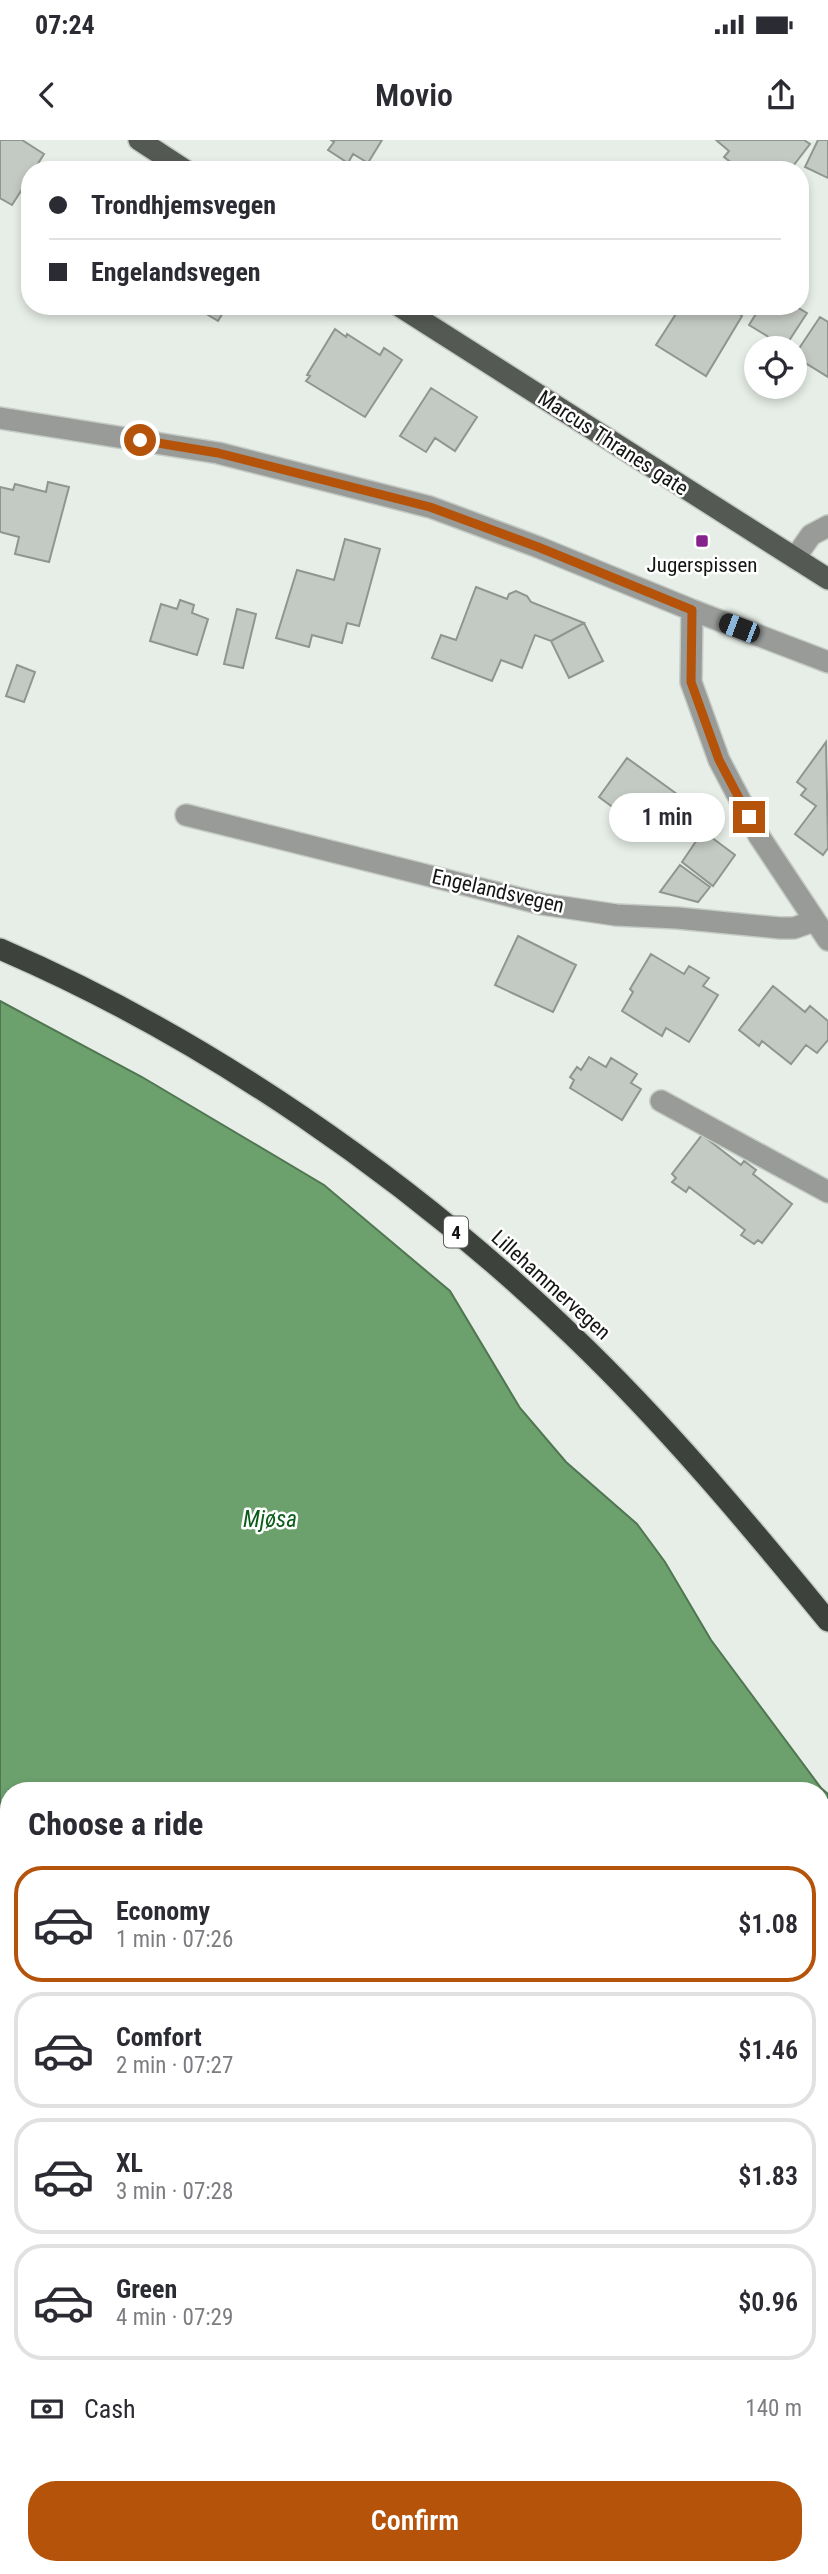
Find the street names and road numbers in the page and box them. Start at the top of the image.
street label: Marcus Thranes gate [534,386,693,501]
street label: Engelandsvegen [430,864,566,918]
road number: 4 [444,1216,468,1248]
street label: Lillehammervegen [487,1225,615,1345]

